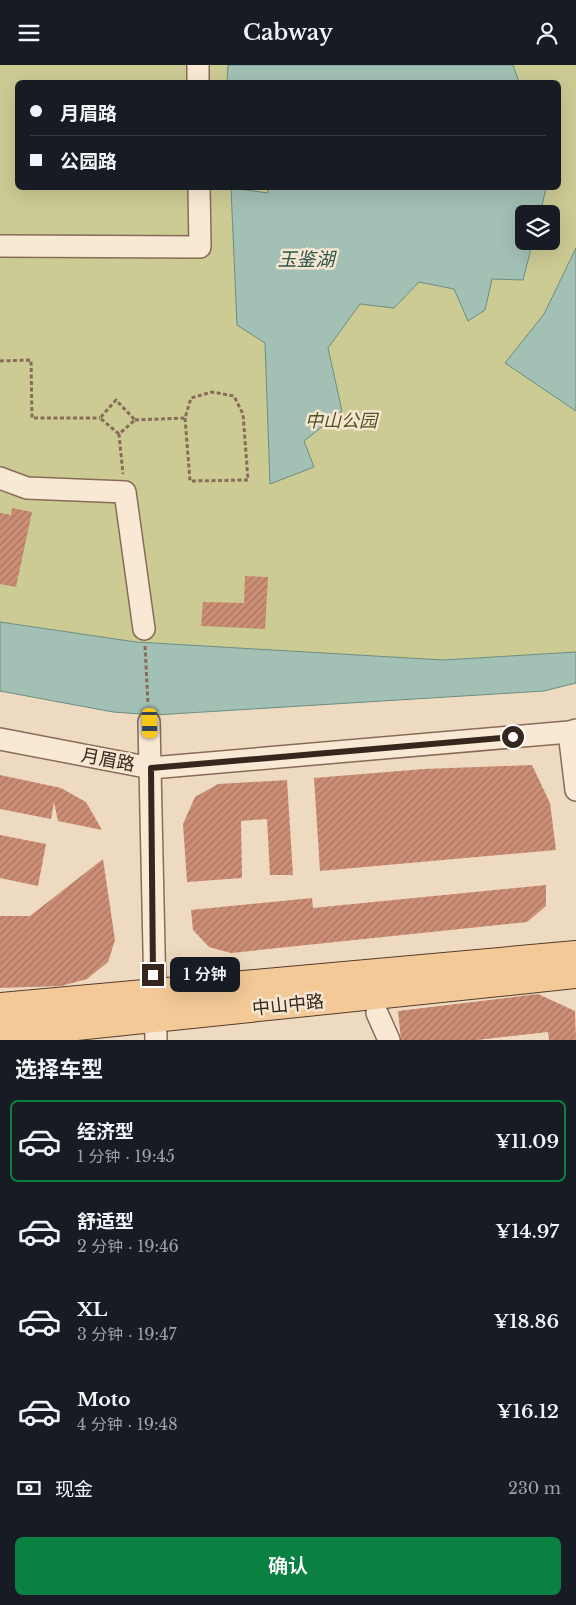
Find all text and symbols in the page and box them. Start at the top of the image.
icon: menu [15,19,43,47]
text: Cabway [243,19,333,46]
icon: person [533,19,561,47]
text: 月眉路 [60,102,117,125]
text: 公园路 [60,150,117,173]
map controls [515,205,560,250]
button: layers [515,205,560,250]
water label: 玉鉴湖 [277,248,337,271]
park label: 中山公园 [305,410,380,432]
car [142,708,157,738]
route start [502,726,524,748]
street label: 月眉路 [79,744,137,776]
callout: 1 分钟 [170,957,240,993]
route end [142,964,164,986]
text: 1 分钟 [183,964,227,984]
street label: 中山中路 [251,990,325,1020]
text: 选择车型 [15,1056,103,1083]
icon: car [17,1119,62,1164]
text: 经济型 [77,1120,134,1143]
text: ¥11.09 [495,1130,559,1153]
text: 1 分钟 · 19:45 [77,1146,175,1166]
icon: car [17,1209,62,1254]
text: 舒适型 [77,1210,134,1233]
text: ¥14.97 [495,1220,559,1243]
text: 2 分钟 · 19:46 [77,1236,179,1256]
text: XL [77,1298,107,1321]
icon: car [17,1299,62,1344]
text: ¥18.86 [493,1310,559,1333]
text: 3 分钟 · 19:47 [77,1324,177,1344]
text: Moto [77,1388,131,1411]
icon: car [17,1389,62,1434]
text: ¥16.12 [497,1400,559,1423]
text: 4 分钟 · 19:48 [77,1414,178,1434]
icon: cash [15,1474,43,1502]
text: 现金 [55,1478,93,1501]
text: 230 m [508,1478,561,1498]
button: 确认 [15,1537,561,1595]

